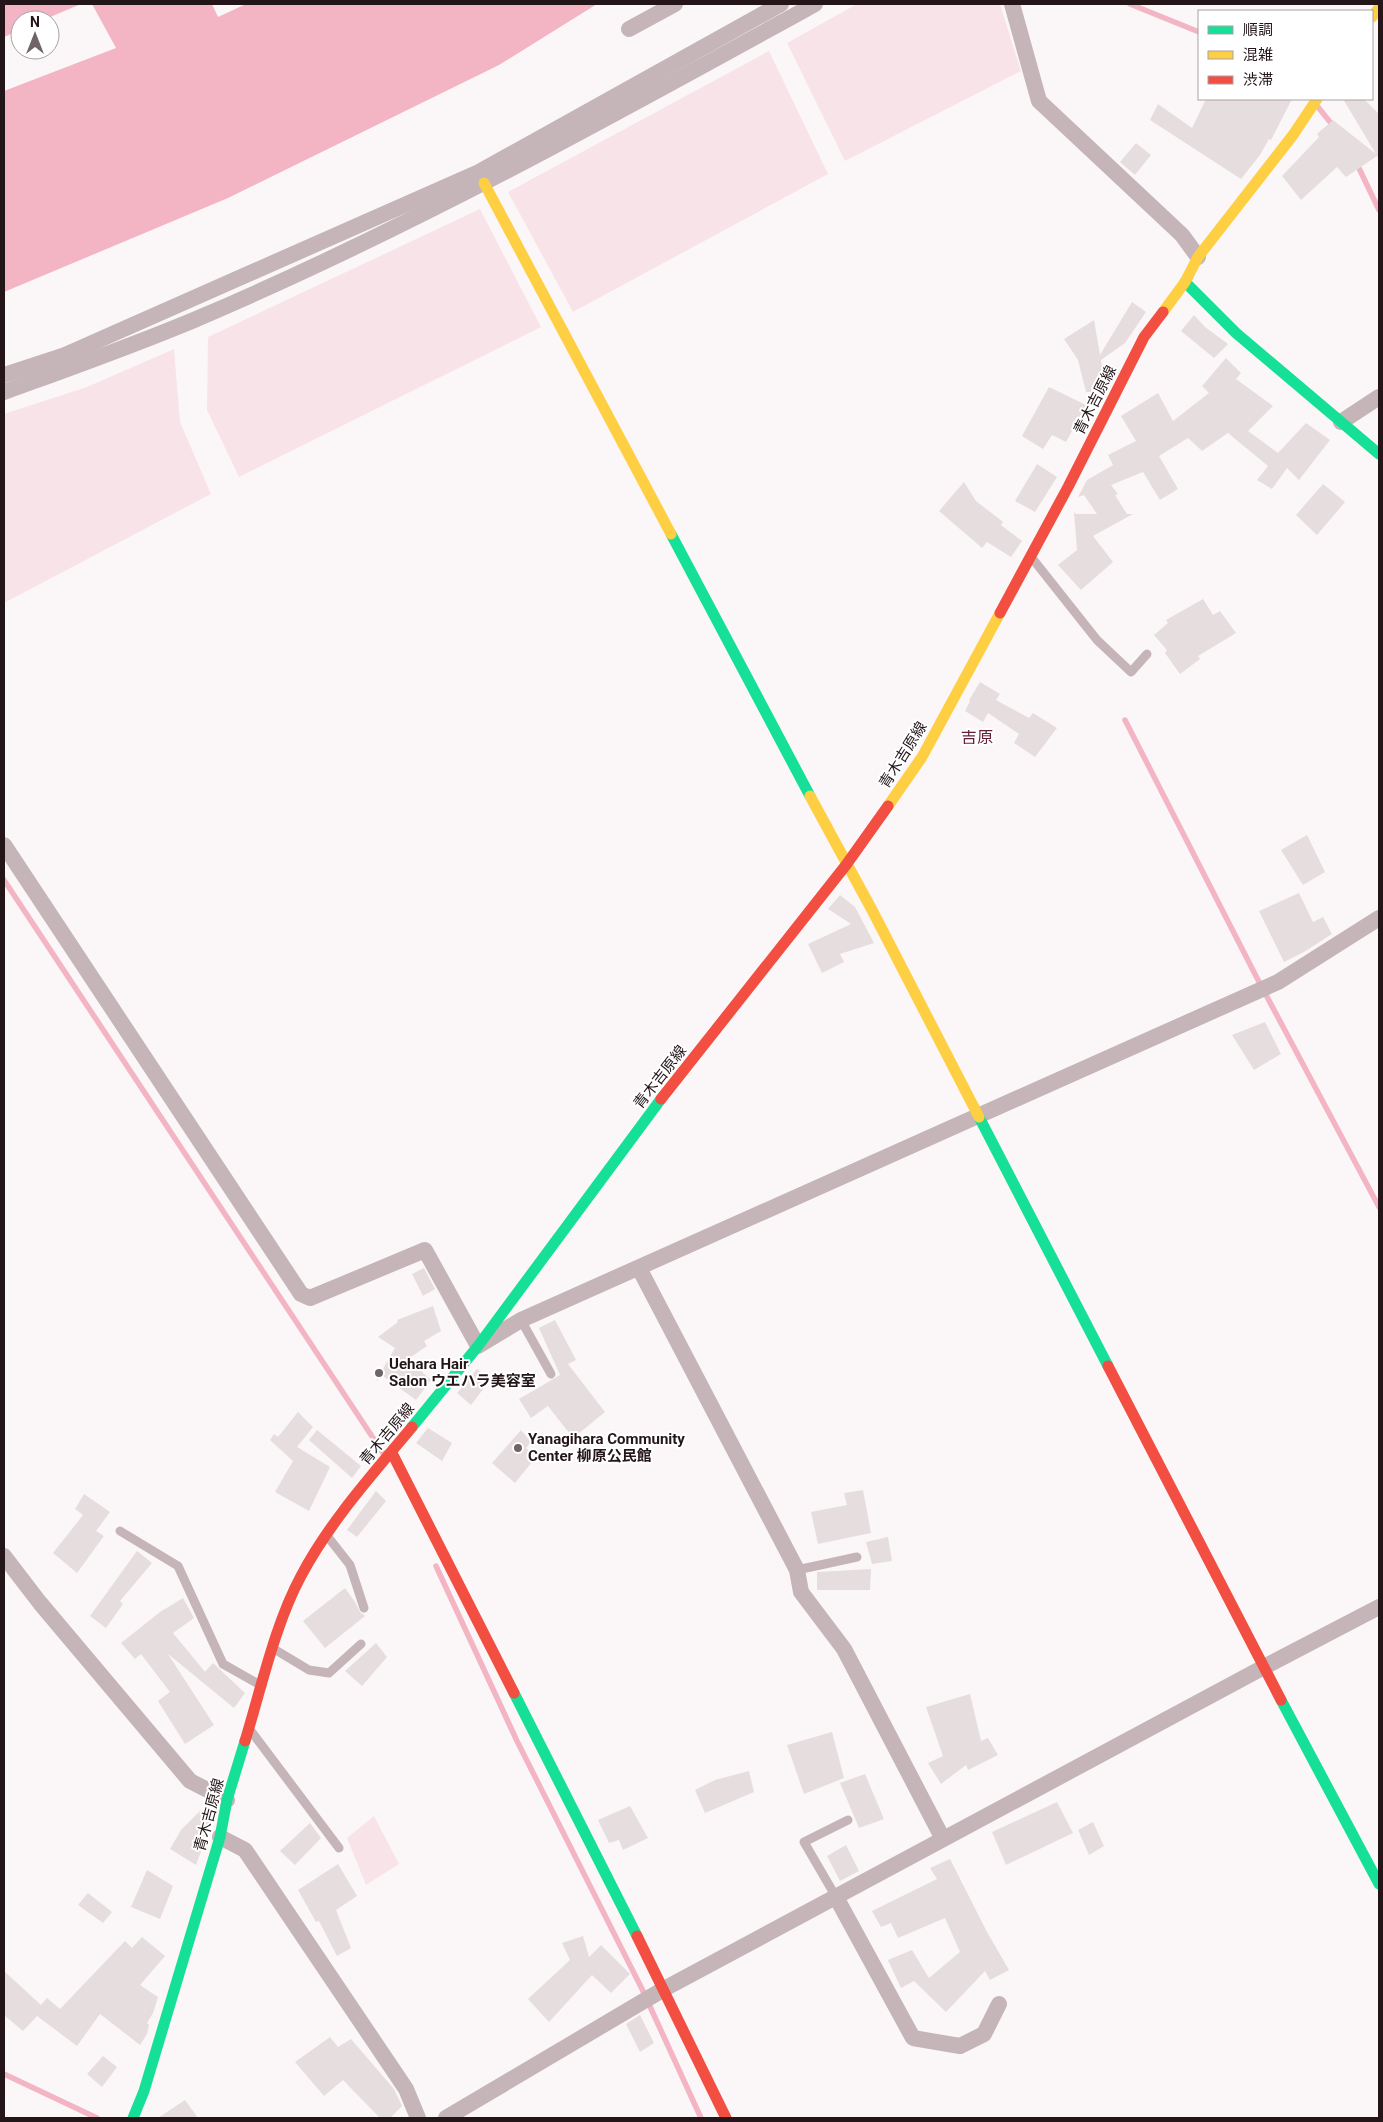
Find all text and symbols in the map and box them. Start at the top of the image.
north arrow [10,10,60,60]
legend [1198,10,1373,100]
text: N [30,14,40,30]
text: 順調 [1243,21,1273,39]
text: 混雑 [1243,46,1273,64]
text: 渋滞 [1243,71,1273,89]
street label: 青木吉原線 [1070,362,1120,438]
street label: 青木吉原線 [875,718,931,792]
district label: 吉原 [961,728,993,747]
street label: 青木吉原線 [630,1042,690,1112]
place label: Uehara Hair Salon ウエハラ美容室 [389,1355,536,1390]
marker: Uehara Hair Salon ウエハラ美容室 [373,1367,385,1379]
street label: 青木吉原線 [356,1399,418,1469]
place label: Yanagihara Community Center 柳原公民館 [528,1430,685,1465]
marker: Yanagihara Community Center 柳原公民館 [512,1442,524,1454]
street label: 青木吉原線 [191,1776,227,1854]

